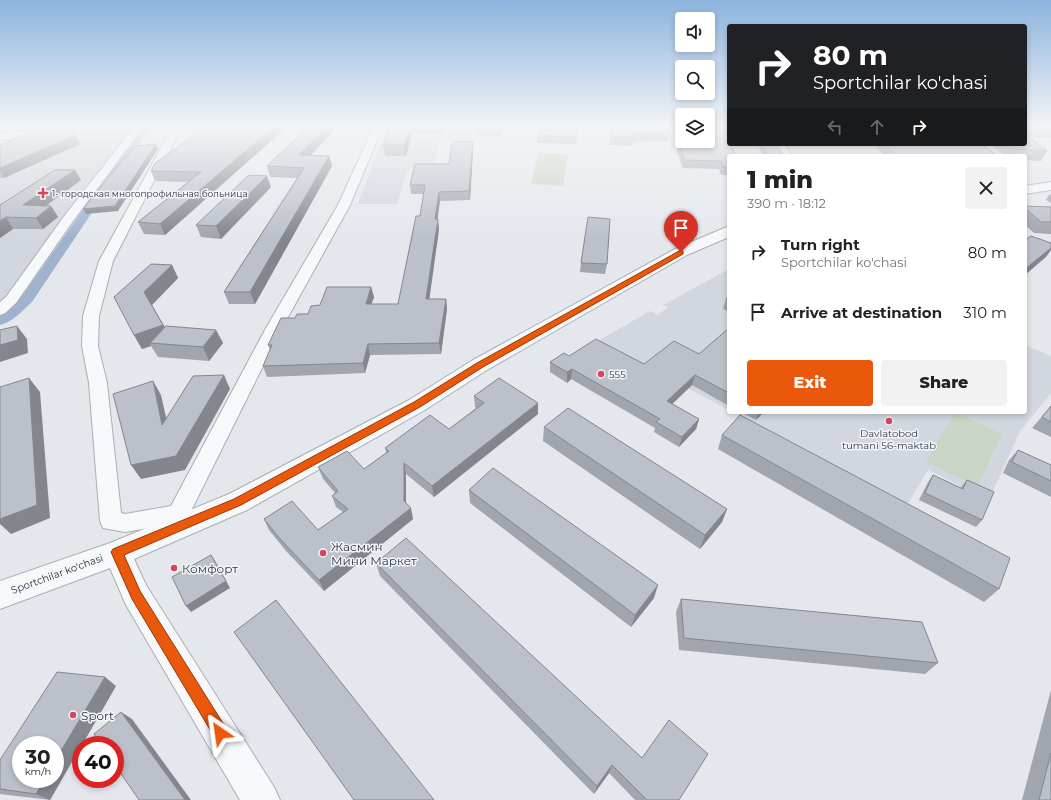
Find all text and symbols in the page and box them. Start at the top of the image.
map controls [675,12,715,148]
button: sound [675,12,715,52]
text: 80 m [813,38,888,72]
icon: right [747,40,799,92]
button: search [675,60,715,100]
text: Sportchilar ko'chasi [813,72,988,94]
button: layers [675,108,715,148]
icon: left [824,116,846,138]
icon: ahead [866,116,888,138]
icon: right [908,116,930,138]
text: 1 min [747,165,813,194]
button: close [965,167,1007,209]
marker: 1- городская многопрофильная больница [37,187,49,199]
place label: 1- городская многопрофильная больница [52,188,248,199]
text: 390 m · 18:12 [747,195,826,211]
pin [664,211,698,252]
icon: arrive [670,217,692,239]
text: Turn right [781,235,860,254]
icon: right [747,241,769,263]
text: 80 m [968,243,1007,262]
text: Sportchilar ko'chasi [781,254,907,270]
icon: arrive [747,301,769,323]
text: Arrive at destination [781,303,942,322]
text: 310 m [963,303,1007,322]
button: Exit [747,360,873,406]
button: Share [881,360,1007,406]
place label: 555 [609,368,626,381]
marker: 555 [596,369,606,379]
marker: Davlatobod tumani 56-maktab [884,416,894,426]
place label: Davlatobod tumani 56-maktab [842,427,936,452]
place label: Жасмин Мини Маркет [331,539,417,568]
marker: Жасмин Мини Маркет [318,548,328,558]
street label: Sportchilar ko'chasi [9,551,105,597]
place label: Комфорт [182,561,238,576]
marker: Комфорт [169,563,179,573]
place label: Sport [81,708,114,723]
marker: Sport [68,710,78,720]
position arrow [199,712,241,754]
speed limit sign: 40 [72,736,124,788]
text: 30 [25,745,51,769]
text: km/h [25,765,51,778]

